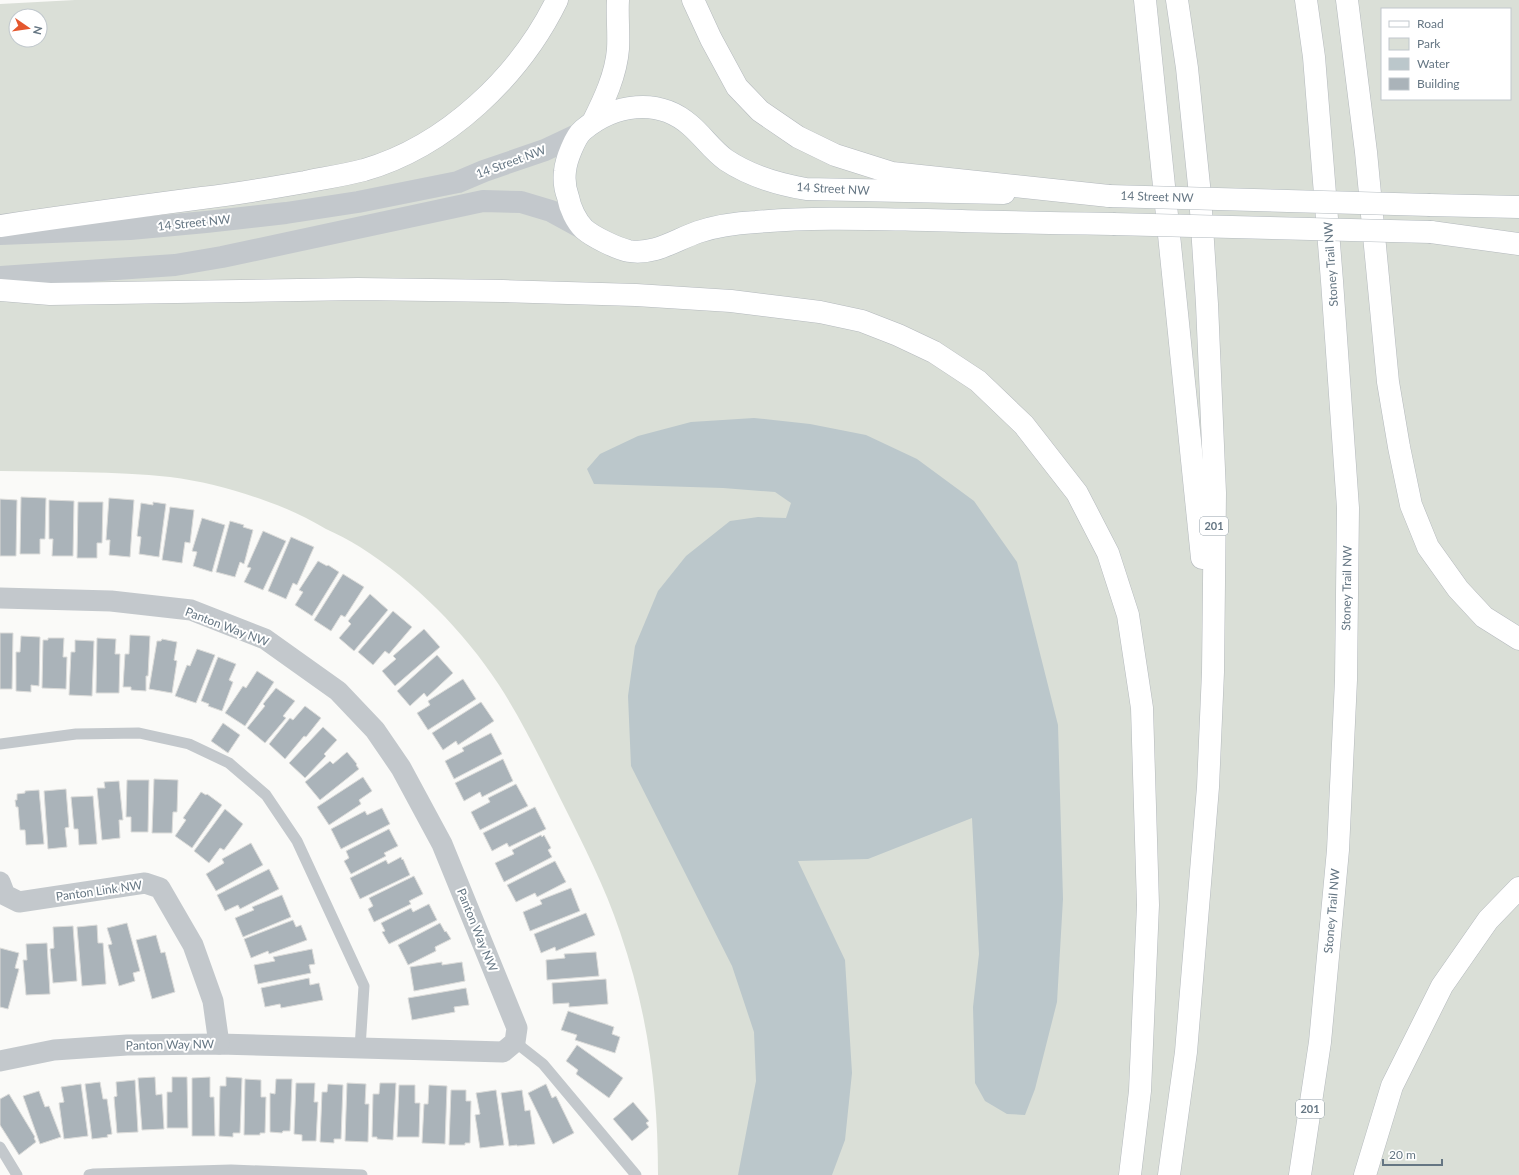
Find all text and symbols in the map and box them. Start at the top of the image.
north arrow [8,8,48,48]
legend [1381,8,1511,100]
text: Road [1417,16,1444,31]
text: N [31,25,46,36]
text: Park [1417,36,1441,51]
text: Water [1417,56,1450,71]
text: Building [1417,76,1460,91]
street label: 14 Street NW [474,142,548,181]
street label: 14 Street NW [796,179,871,198]
street label: 14 Street NW [1120,188,1194,205]
street label: 14 Street NW [157,211,232,234]
street label: Stoney Trail NW [1320,220,1341,307]
road number: 201 [1200,517,1228,535]
street label: Stoney Trail NW [1338,545,1355,631]
street label: Panton Way NW [183,604,272,650]
street label: Stoney Trail NW [1320,867,1343,954]
street label: Panton Link NW [55,877,144,904]
street label: Panton Way NW [454,886,501,974]
street label: Panton Way NW [126,1036,215,1053]
road number: 201 [1296,1100,1324,1118]
scale bar [1383,1141,1442,1167]
text: 20 m [1389,1147,1416,1162]

